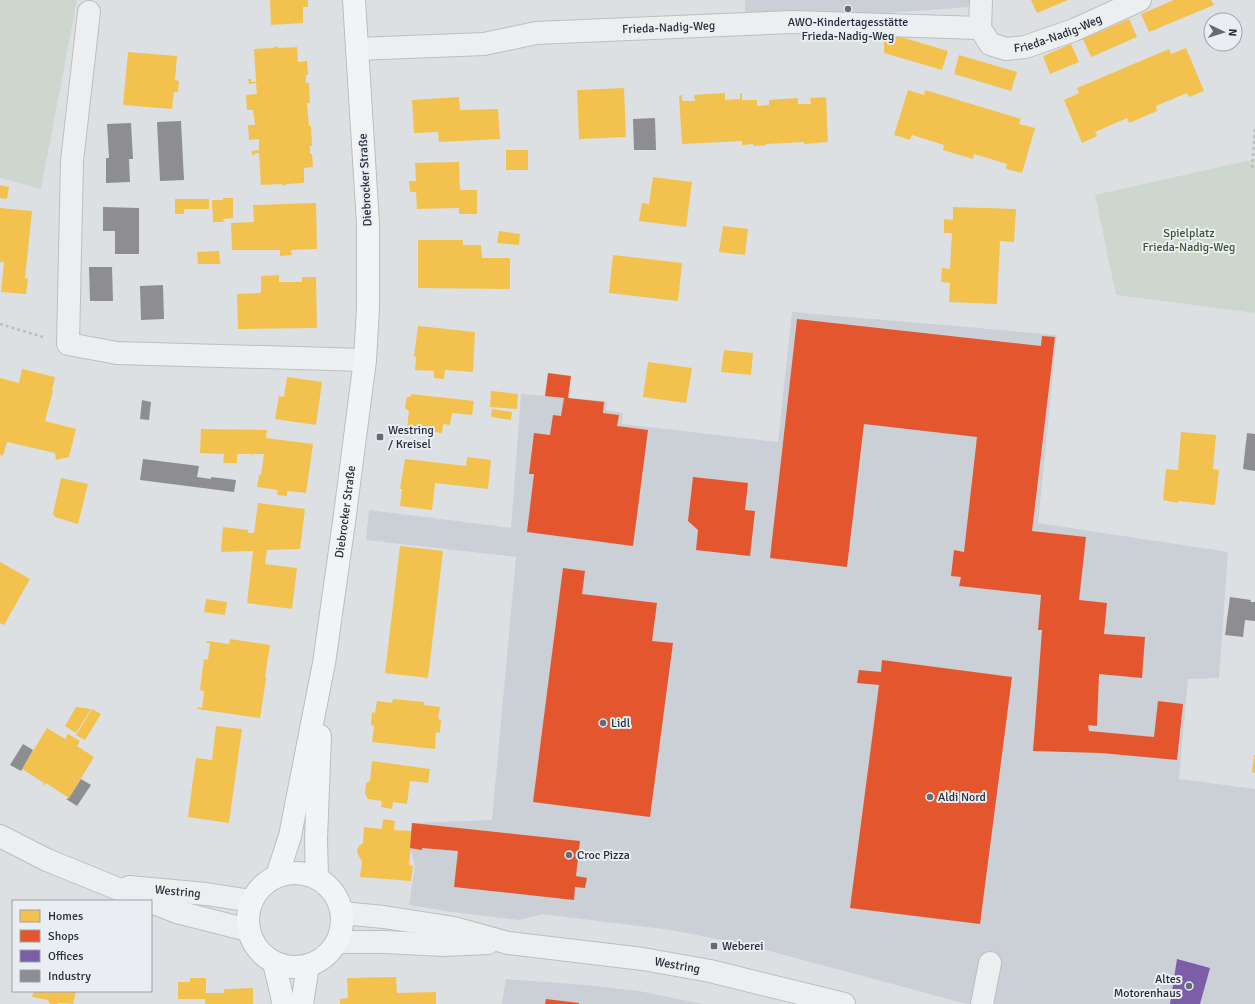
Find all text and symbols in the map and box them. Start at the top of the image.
marker: AWO-Kindertagesstätte Frieda-Nadig-Weg [843,4,853,14]
street label: Frieda-Nadig-Weg [1013,11,1105,56]
north arrow [1203,12,1243,52]
place label: AWO-Kindertagesstätte Frieda-Nadig-Weg [788,15,908,44]
street label: Frieda-Nadig-Weg [622,18,715,37]
text: N [1226,28,1239,37]
street label: Diebrocker Straße [356,133,375,227]
park label: Spielplatz Frieda-Nadig-Weg [1143,226,1235,255]
place label: Westring / Kreisel [388,423,434,452]
marker: Westring / Kreisel [375,432,385,442]
street label: Diebrocker Straße [332,465,359,559]
place label: Lidl [611,716,631,731]
marker: Lidl [598,718,608,728]
place label: Aldi Nord [938,790,986,805]
marker: Aldi Nord [925,792,935,802]
place label: Croc Pizza [577,848,630,863]
marker: Croc Pizza [564,850,574,860]
street label: Westring [154,882,201,901]
legend [12,900,152,992]
text: Homes [48,909,83,924]
text: Shops [48,929,79,944]
place label: Weberei [722,939,764,954]
marker: Weberei [709,941,719,951]
text: Offices [48,949,83,964]
street label: Westring [653,954,701,977]
text: Industry [48,969,91,984]
place label: Altes Motorenhaus [1114,972,1181,1001]
marker: Altes Motorenhaus [1184,981,1194,991]

